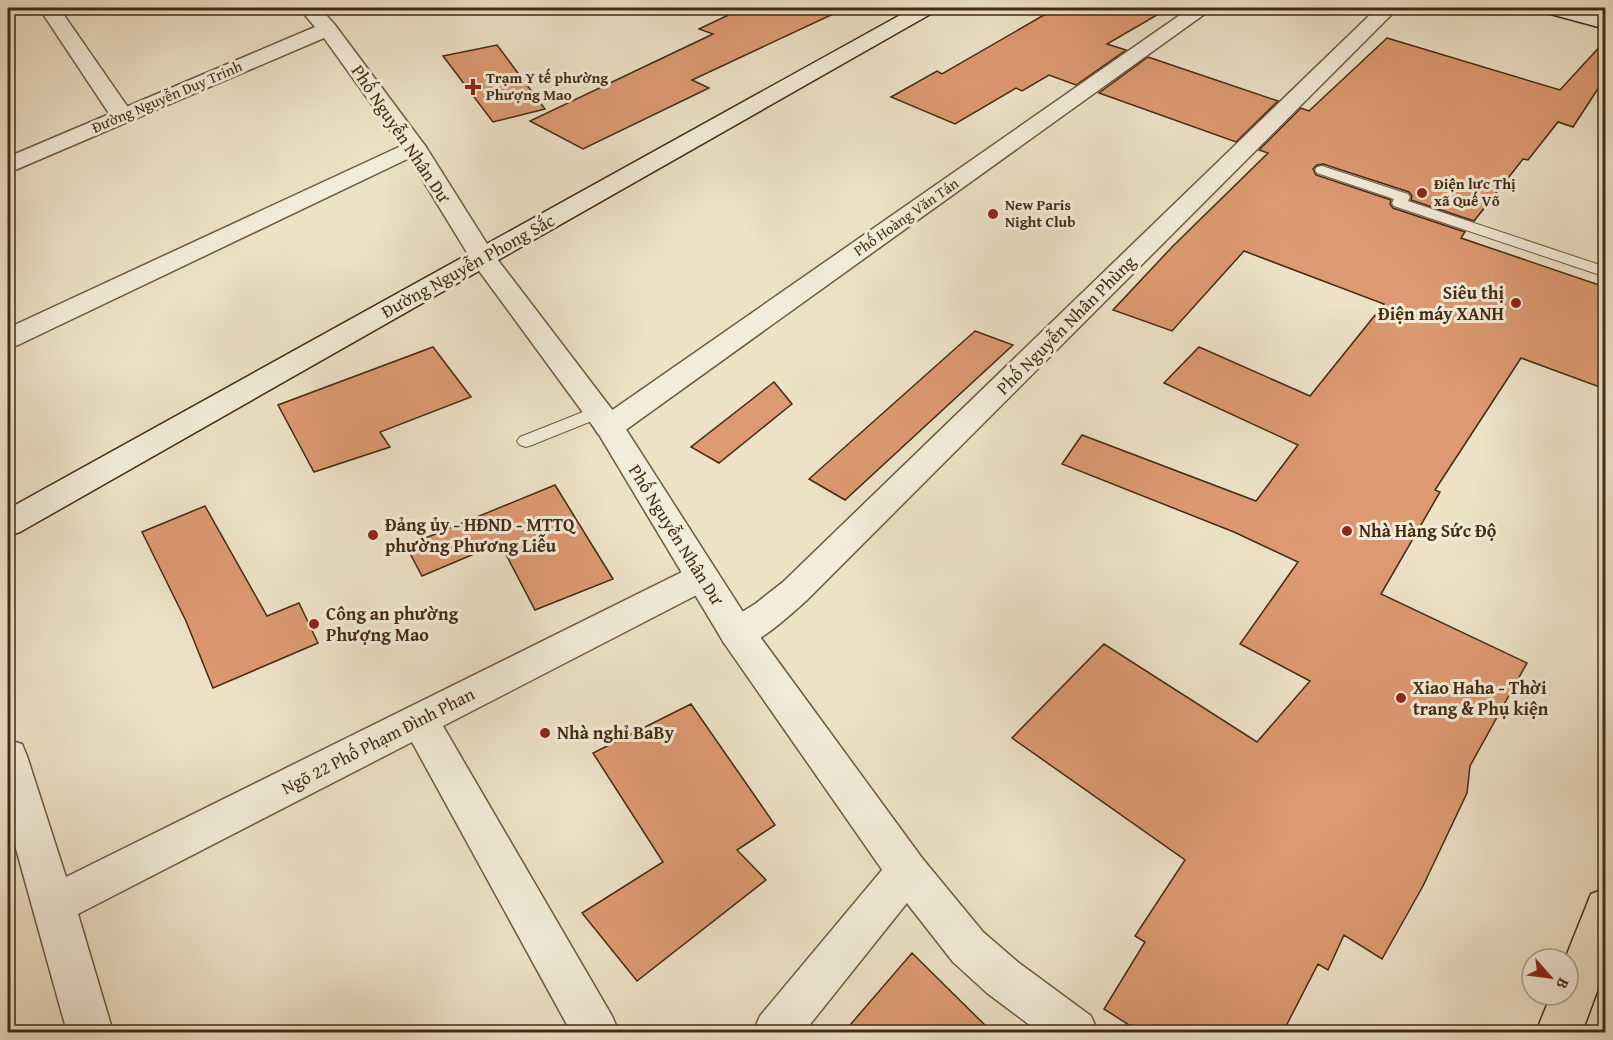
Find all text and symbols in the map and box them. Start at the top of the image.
street label: Đường Nguyễn Duy Trinh [88,55,246,138]
street label: Phố Nguyễn Nhân Dư [345,59,458,209]
place label: Trạm Y tế phường Phượng Mao [486,67,608,105]
marker: Trạm Y tế phường Phượng Mao [464,78,482,96]
street label: Phố Hoàng Văn Tán [849,172,963,261]
place label: Điện lực Thị xã Quế Võ [1434,173,1516,211]
marker: Điện lực Thị xã Quế Võ [1415,186,1429,200]
place label: New Paris Night Club [1005,194,1075,232]
street label: Đường Nguyễn Phong Sắc [376,207,559,325]
marker: New Paris Night Club [986,207,1000,221]
street label: Phố Nguyễn Nhân Phùng [990,249,1142,401]
place label: Siêu thị Điện máy XANH [1378,279,1504,327]
marker: Siêu thị Điện máy XANH [1509,296,1523,310]
street label: Phố Nguyễn Nhân Dư [622,459,731,611]
place label: Đảng ủy - HĐND - MTTQ phường Phương Liễu [385,511,576,559]
place label: Nhà Hàng Sức Độ [1359,517,1497,544]
marker: Nhà Hàng Sức Độ [1340,524,1354,538]
marker: Đảng ủy - HĐND - MTTQ phường Phương Liễu [366,528,380,542]
place label: Công an phường Phượng Mao [326,600,459,648]
marker: Công an phường Phượng Mao [307,617,321,631]
place label: Xiao Haha - Thời trang & Phụ kiện [1413,674,1549,722]
street label: Ngõ 22 Phố Phạm Đình Phan [276,680,479,801]
marker: Xiao Haha - Thời trang & Phụ kiện [1394,691,1408,705]
place label: Nhà nghỉ BaBy [557,719,675,746]
marker: Nhà nghỉ BaBy [538,726,552,740]
north arrow [1520,947,1580,1007]
text: B [1550,974,1576,994]

